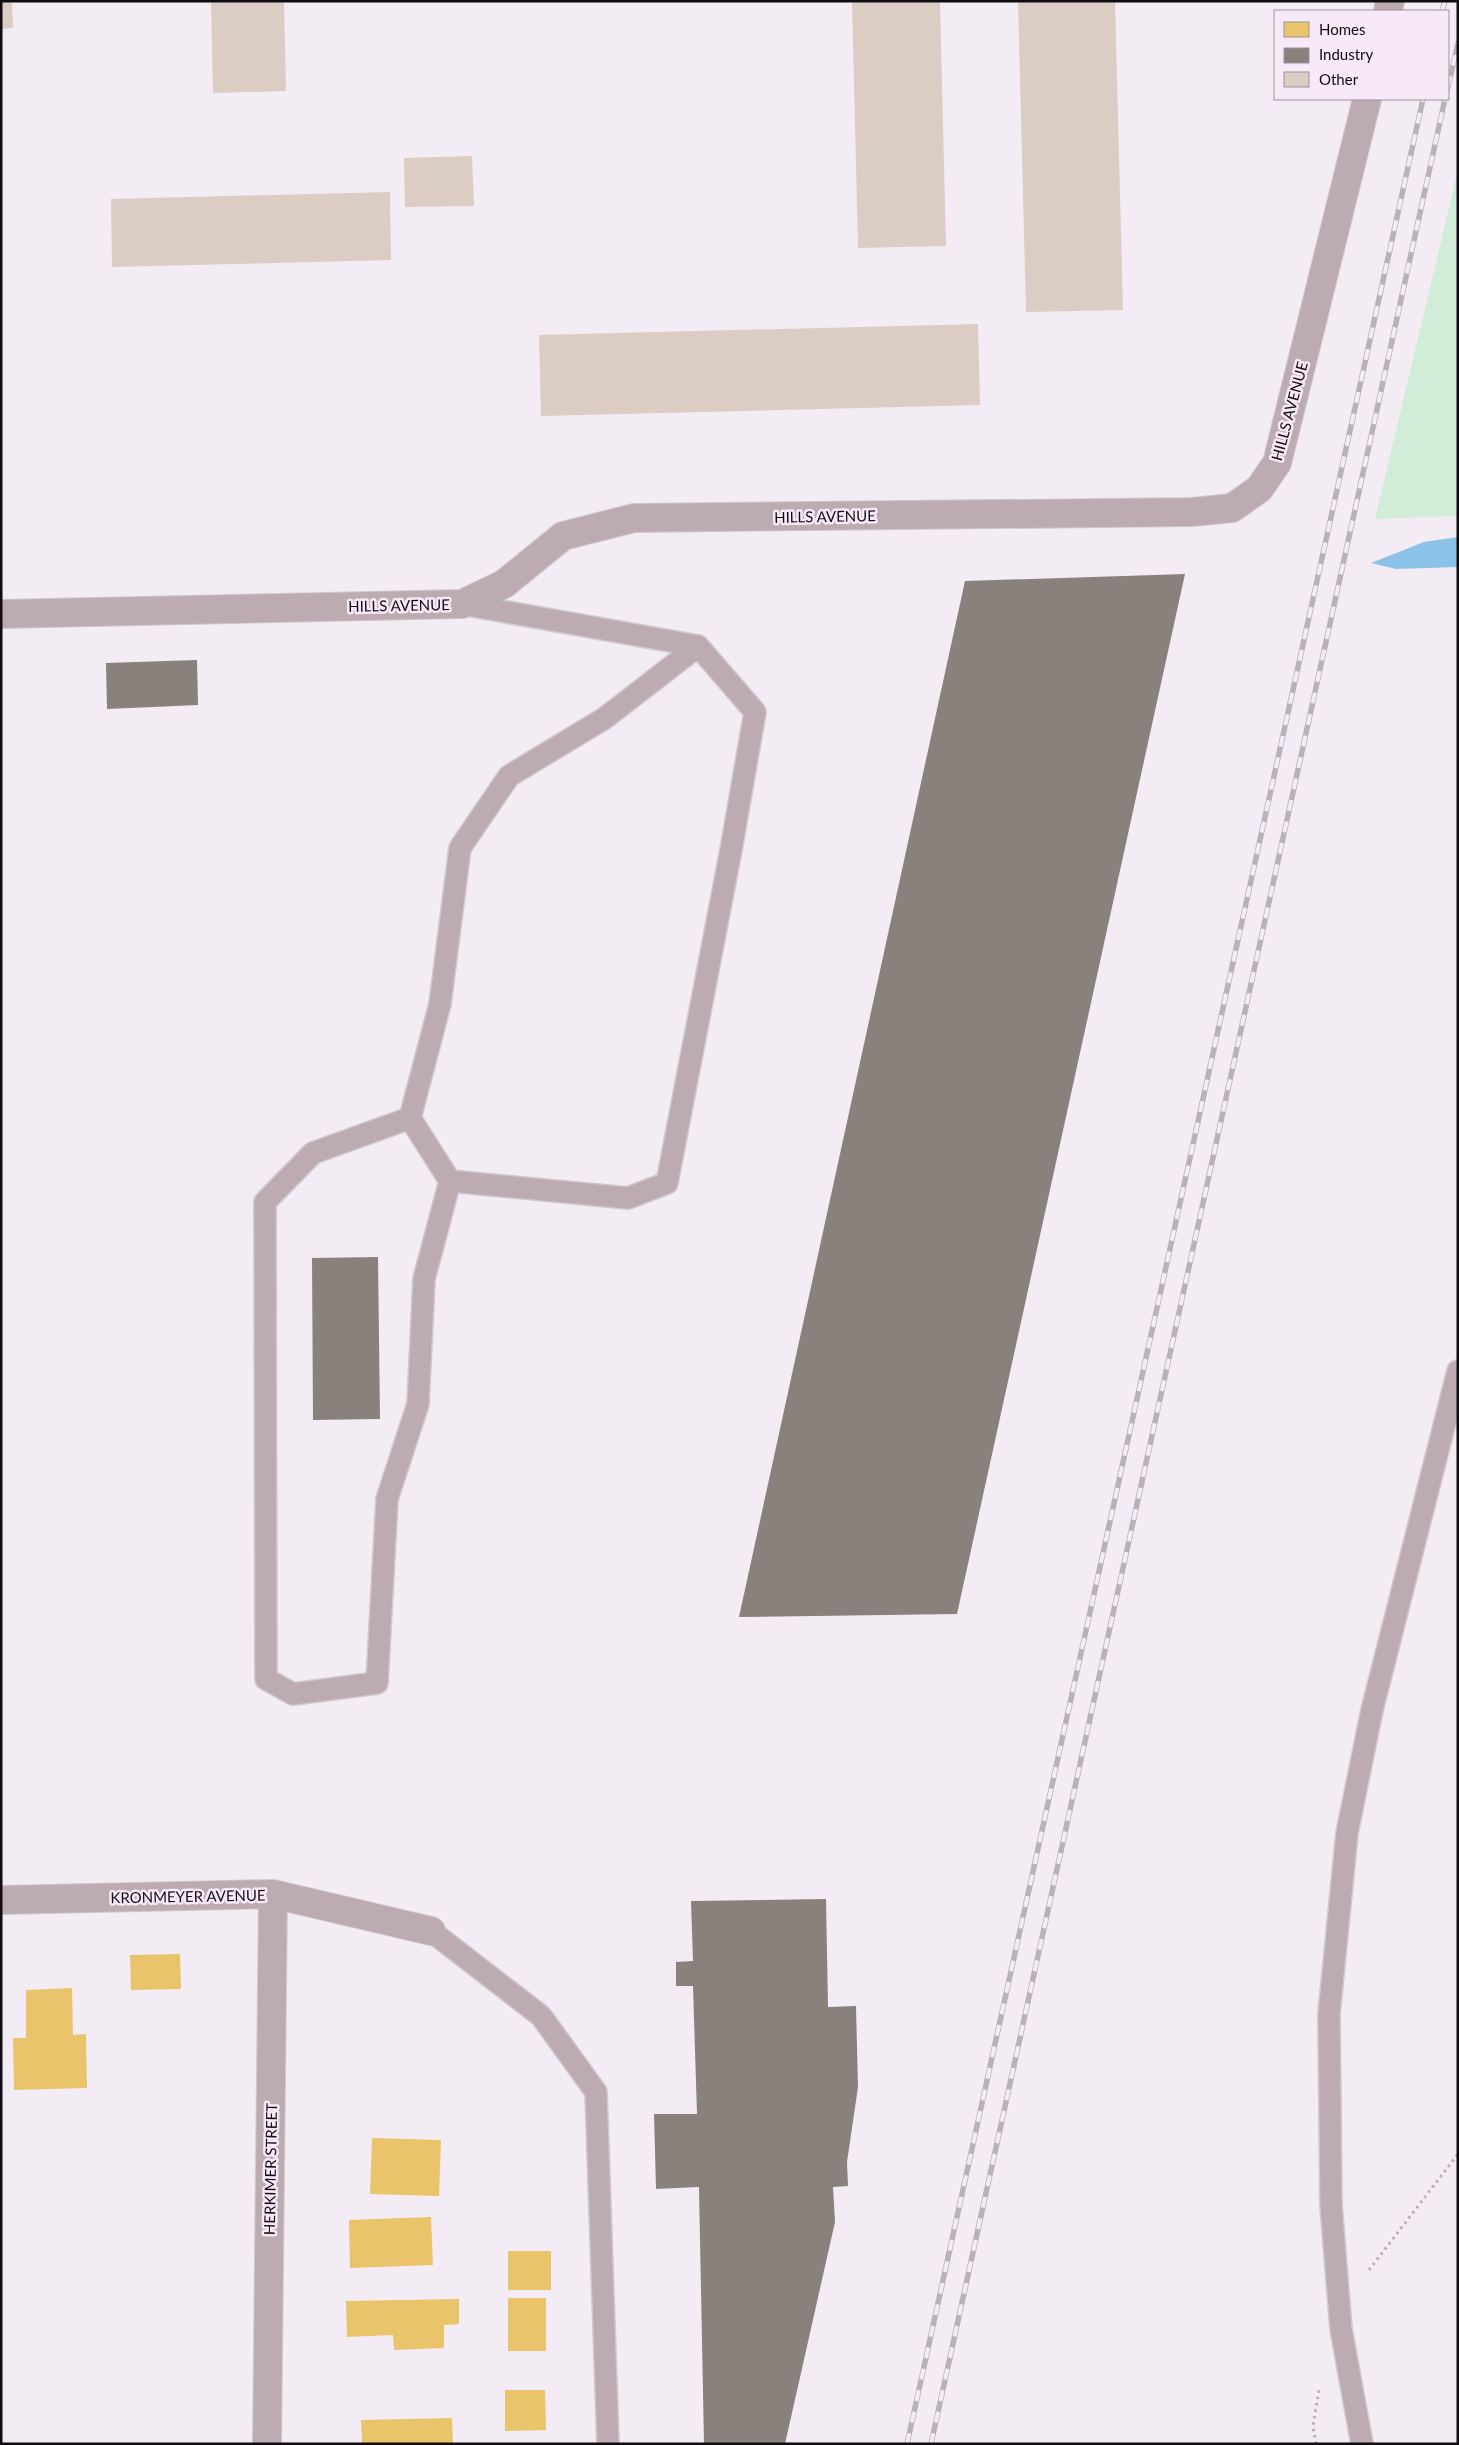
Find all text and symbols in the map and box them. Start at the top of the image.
legend [1274,10,1449,100]
text: Homes [1319,20,1365,38]
text: Industry [1319,45,1374,63]
text: Other [1319,70,1359,88]
street label: HILLS AVENUE [1267,359,1311,463]
street label: HILLS AVENUE [774,506,876,526]
street label: HILLS AVENUE [348,595,450,615]
street label: KRONMEYER AVENUE [110,1886,266,1906]
street label: HERKIMER STREET [260,2103,280,2235]

